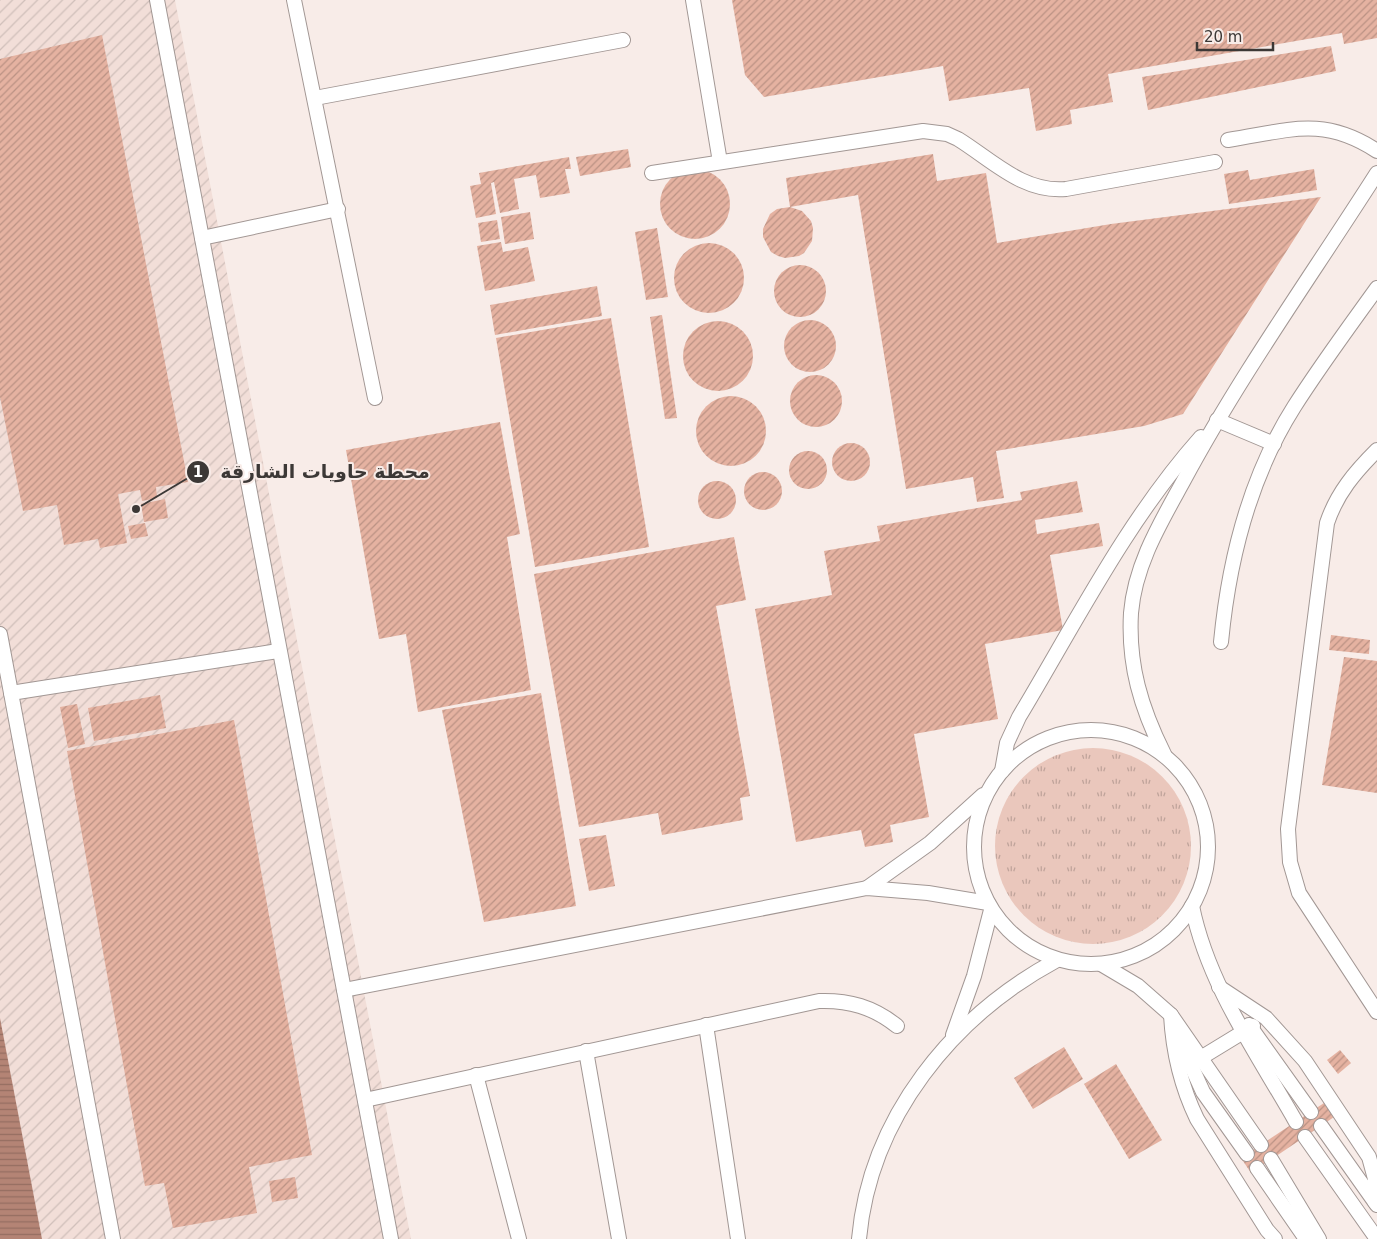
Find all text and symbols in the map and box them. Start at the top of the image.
scale bar [1197,20,1273,52]
text: 20 m [1204,28,1242,46]
callout: محطة حاويات الشارقة [185,455,440,489]
text: محطة حاويات الشارقة [220,460,430,483]
text: 1 [193,463,203,481]

